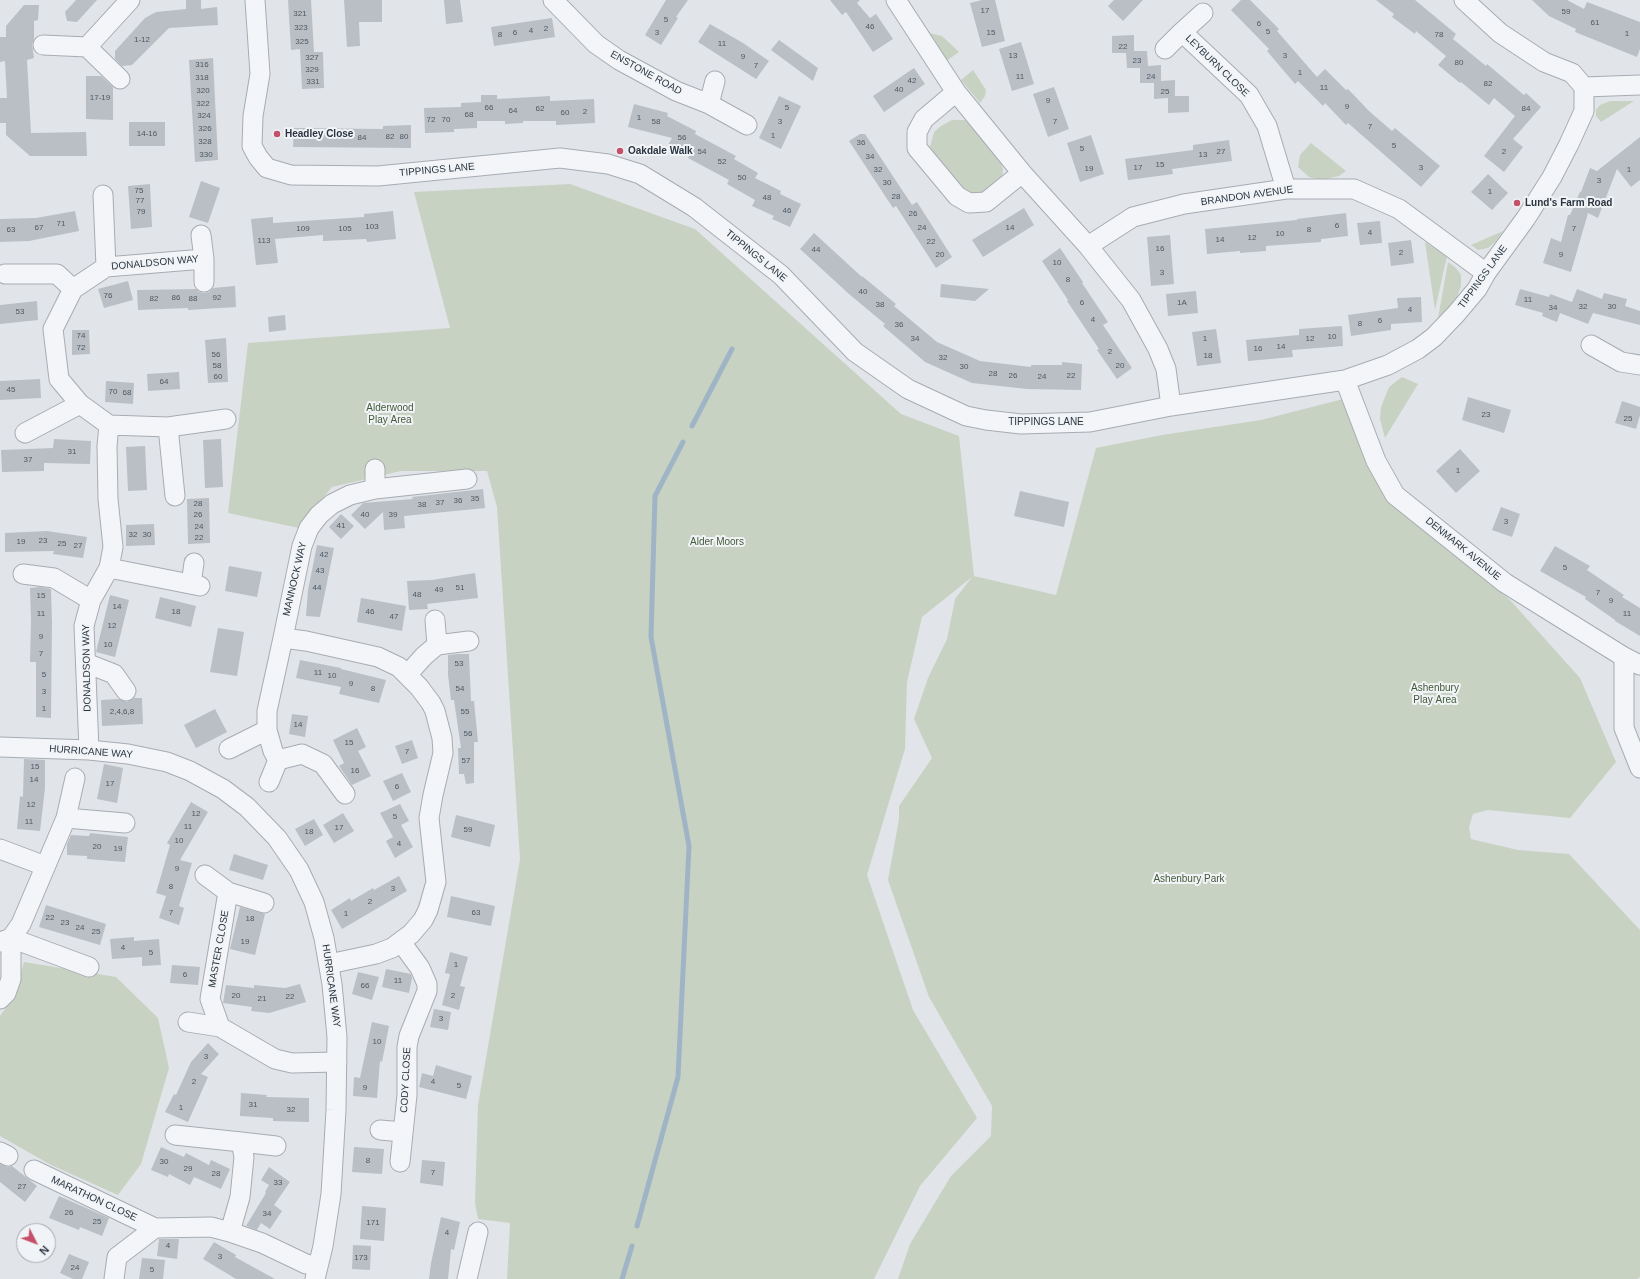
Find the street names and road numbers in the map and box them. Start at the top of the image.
street label: LEYBURN CLOSE [1183,33,1251,99]
street label: ENSTONE ROAD [608,48,684,98]
street label: TIPPINGS LANE [399,161,475,179]
street label: BRANDON AVENUE [1200,184,1294,208]
street label: TIPPINGS LANE [723,228,789,284]
street label: TIPPINGS LANE [1456,243,1510,311]
street label: DONALDSON WAY [111,253,199,273]
street label: TIPPINGS LANE [1008,416,1084,428]
street label: DENMARK AVENUE [1423,515,1503,583]
street label: MANNOCK WAY [281,541,309,617]
street label: DONALDSON WAY [80,624,94,712]
street label: HURRICANE WAY [49,743,133,761]
street label: MASTER CLOSE [206,909,232,989]
street label: HURRICANE WAY [319,944,343,1028]
street label: CODY CLOSE [398,1047,414,1113]
street label: MARATHON CLOSE [49,1174,139,1224]

